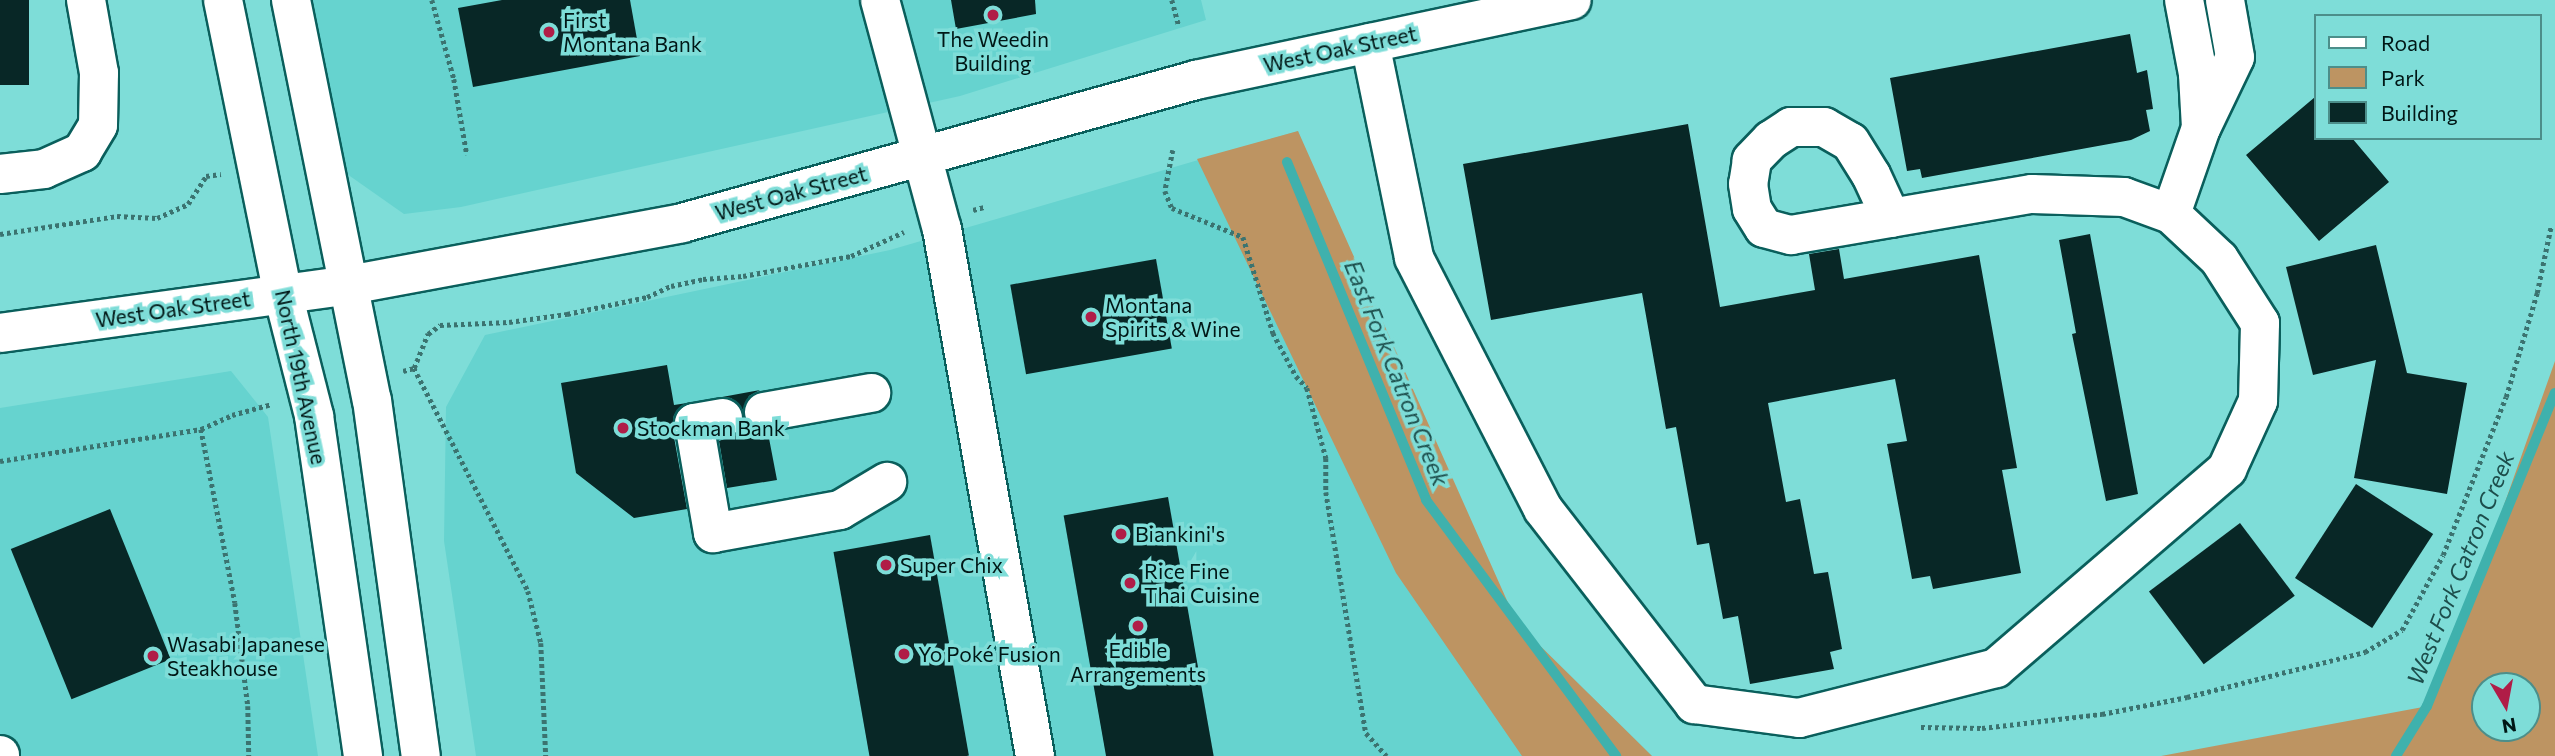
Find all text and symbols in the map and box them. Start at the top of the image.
place label: First Montana Bank [563,7,702,57]
marker: The Weedin Building [985,7,1001,23]
legend [2314,14,2541,140]
street label: West Oak Street [1261,20,1419,78]
marker: First Montana Bank [541,24,557,40]
place label: The Weedin Building [937,26,1049,76]
text: Road [2381,30,2430,55]
text: Park [2381,65,2425,90]
text: Building [2381,100,2458,125]
street label: West Oak Street [712,161,870,225]
water label: East Fork Catron Creek [1339,256,1455,490]
street label: West Oak Street [94,286,252,332]
street label: North 19th Avenue [270,287,332,467]
place label: Montana Spirits & Wine [1105,292,1240,342]
marker: Montana Spirits & Wine [1083,309,1099,325]
place label: Stockman Bank [637,415,785,441]
marker: Stockman Bank [615,420,631,436]
water label: West Fork Catron Creek [2400,447,2520,689]
place label: Biankini's [1135,521,1225,547]
marker: Biankini's [1113,526,1129,542]
place label: Super Chix [900,552,1003,578]
marker: Super Chix [878,557,894,573]
place label: Rice Fine Thai Cuisine [1144,558,1259,608]
marker: Rice Fine Thai Cuisine [1122,575,1138,591]
marker: Edible Arrangements [1130,618,1146,634]
place label: Wasabi Japanese Steakhouse [167,631,325,681]
place label: Edible Arrangements [1070,637,1206,687]
place label: Yo Poké Fusion [918,641,1061,667]
marker: Yo Poké Fusion [896,646,912,662]
marker: Wasabi Japanese Steakhouse [145,648,161,664]
north arrow [2471,672,2541,742]
text: N [2500,714,2518,739]

